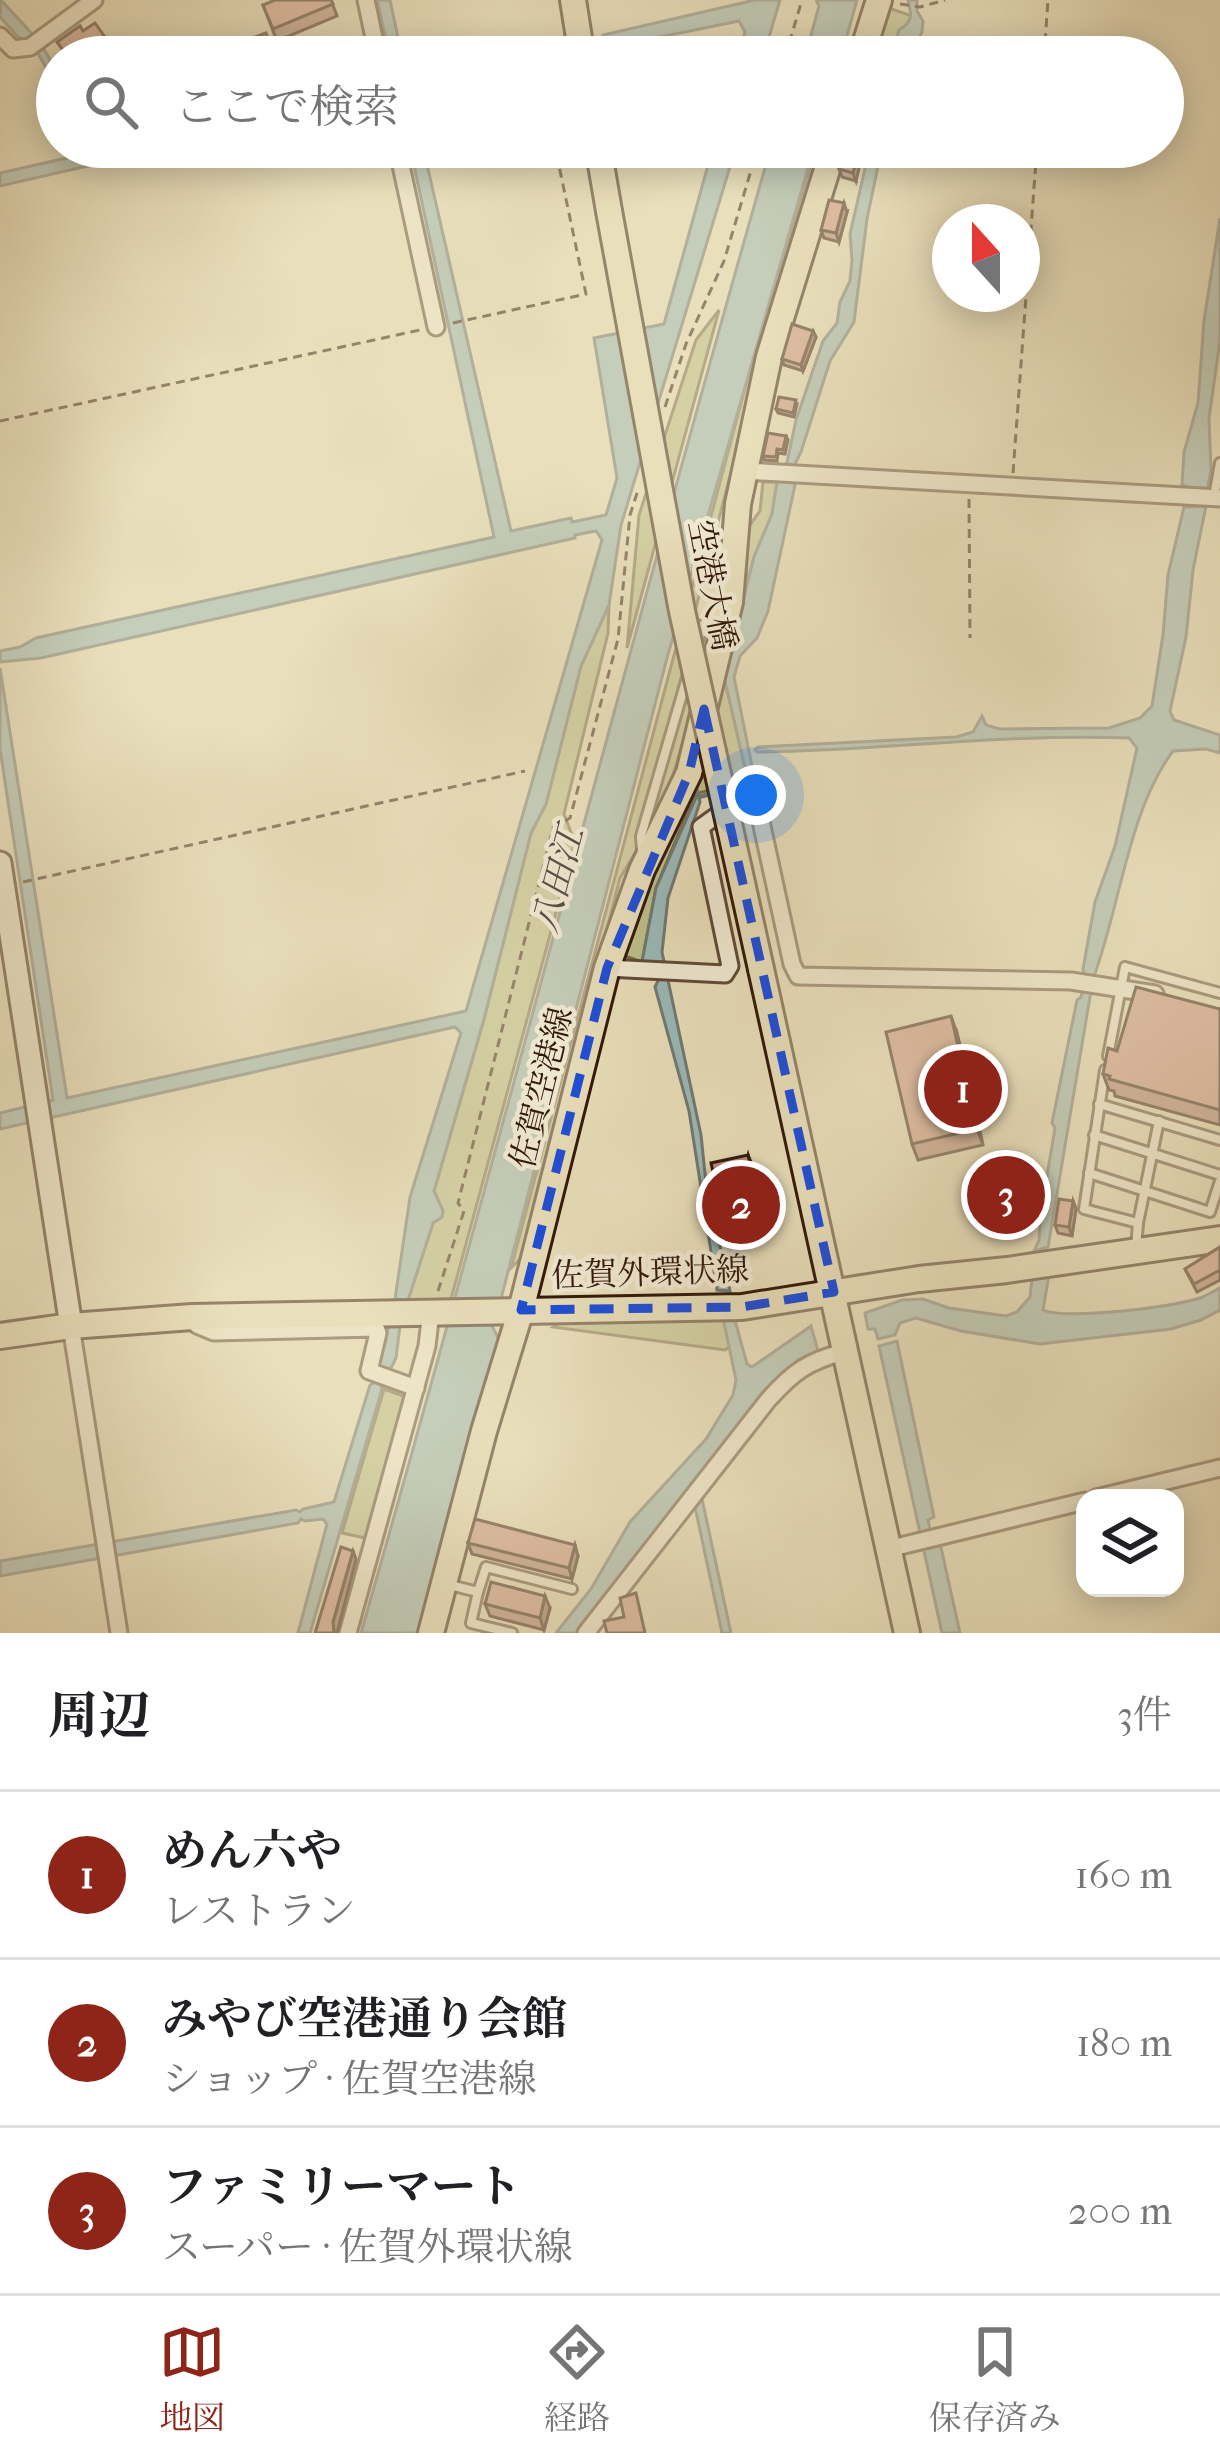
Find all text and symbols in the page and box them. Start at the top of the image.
search box [36,36,1184,168]
icon: search [78,69,144,135]
text: ここで検索 [174,81,399,134]
north arrow [932,204,1040,312]
street label: 空港大橋 [680,516,744,654]
your location [726,765,786,825]
water label: 八田江 [524,818,594,938]
street label: 佐賀空港線 [503,1003,581,1173]
pin: 1 [924,1044,1002,1134]
pin: 3 [967,1150,1045,1240]
pin: 2 [702,1160,780,1250]
street label: 佐賀外環状線 [550,1250,750,1296]
map controls [1076,1489,1184,1597]
button: layers [1076,1489,1184,1597]
text: 周辺 [48,1686,150,1746]
text: 3件 [1117,1692,1172,1738]
text: めん六や [162,1825,342,1878]
text: 1 [80,1852,94,1898]
text: 160 m [1075,1852,1172,1898]
text: レストラン [162,1888,356,1934]
text: みやび空港通り会館 [162,1993,567,2046]
text: 2 [77,2020,97,2066]
text: 180 m [1076,2020,1172,2066]
text: ショップ · 佐賀空港線 [162,2056,537,2102]
text: ファミリーマート [162,2161,521,2214]
text: 3 [79,2188,95,2234]
text: 200 m [1068,2188,1172,2234]
text: スーパー · 佐賀外環状線 [162,2224,573,2270]
tab: 地図 [159,2319,225,2438]
tab: 経路 [544,2319,610,2438]
tab: 保存済み [929,2319,1061,2438]

